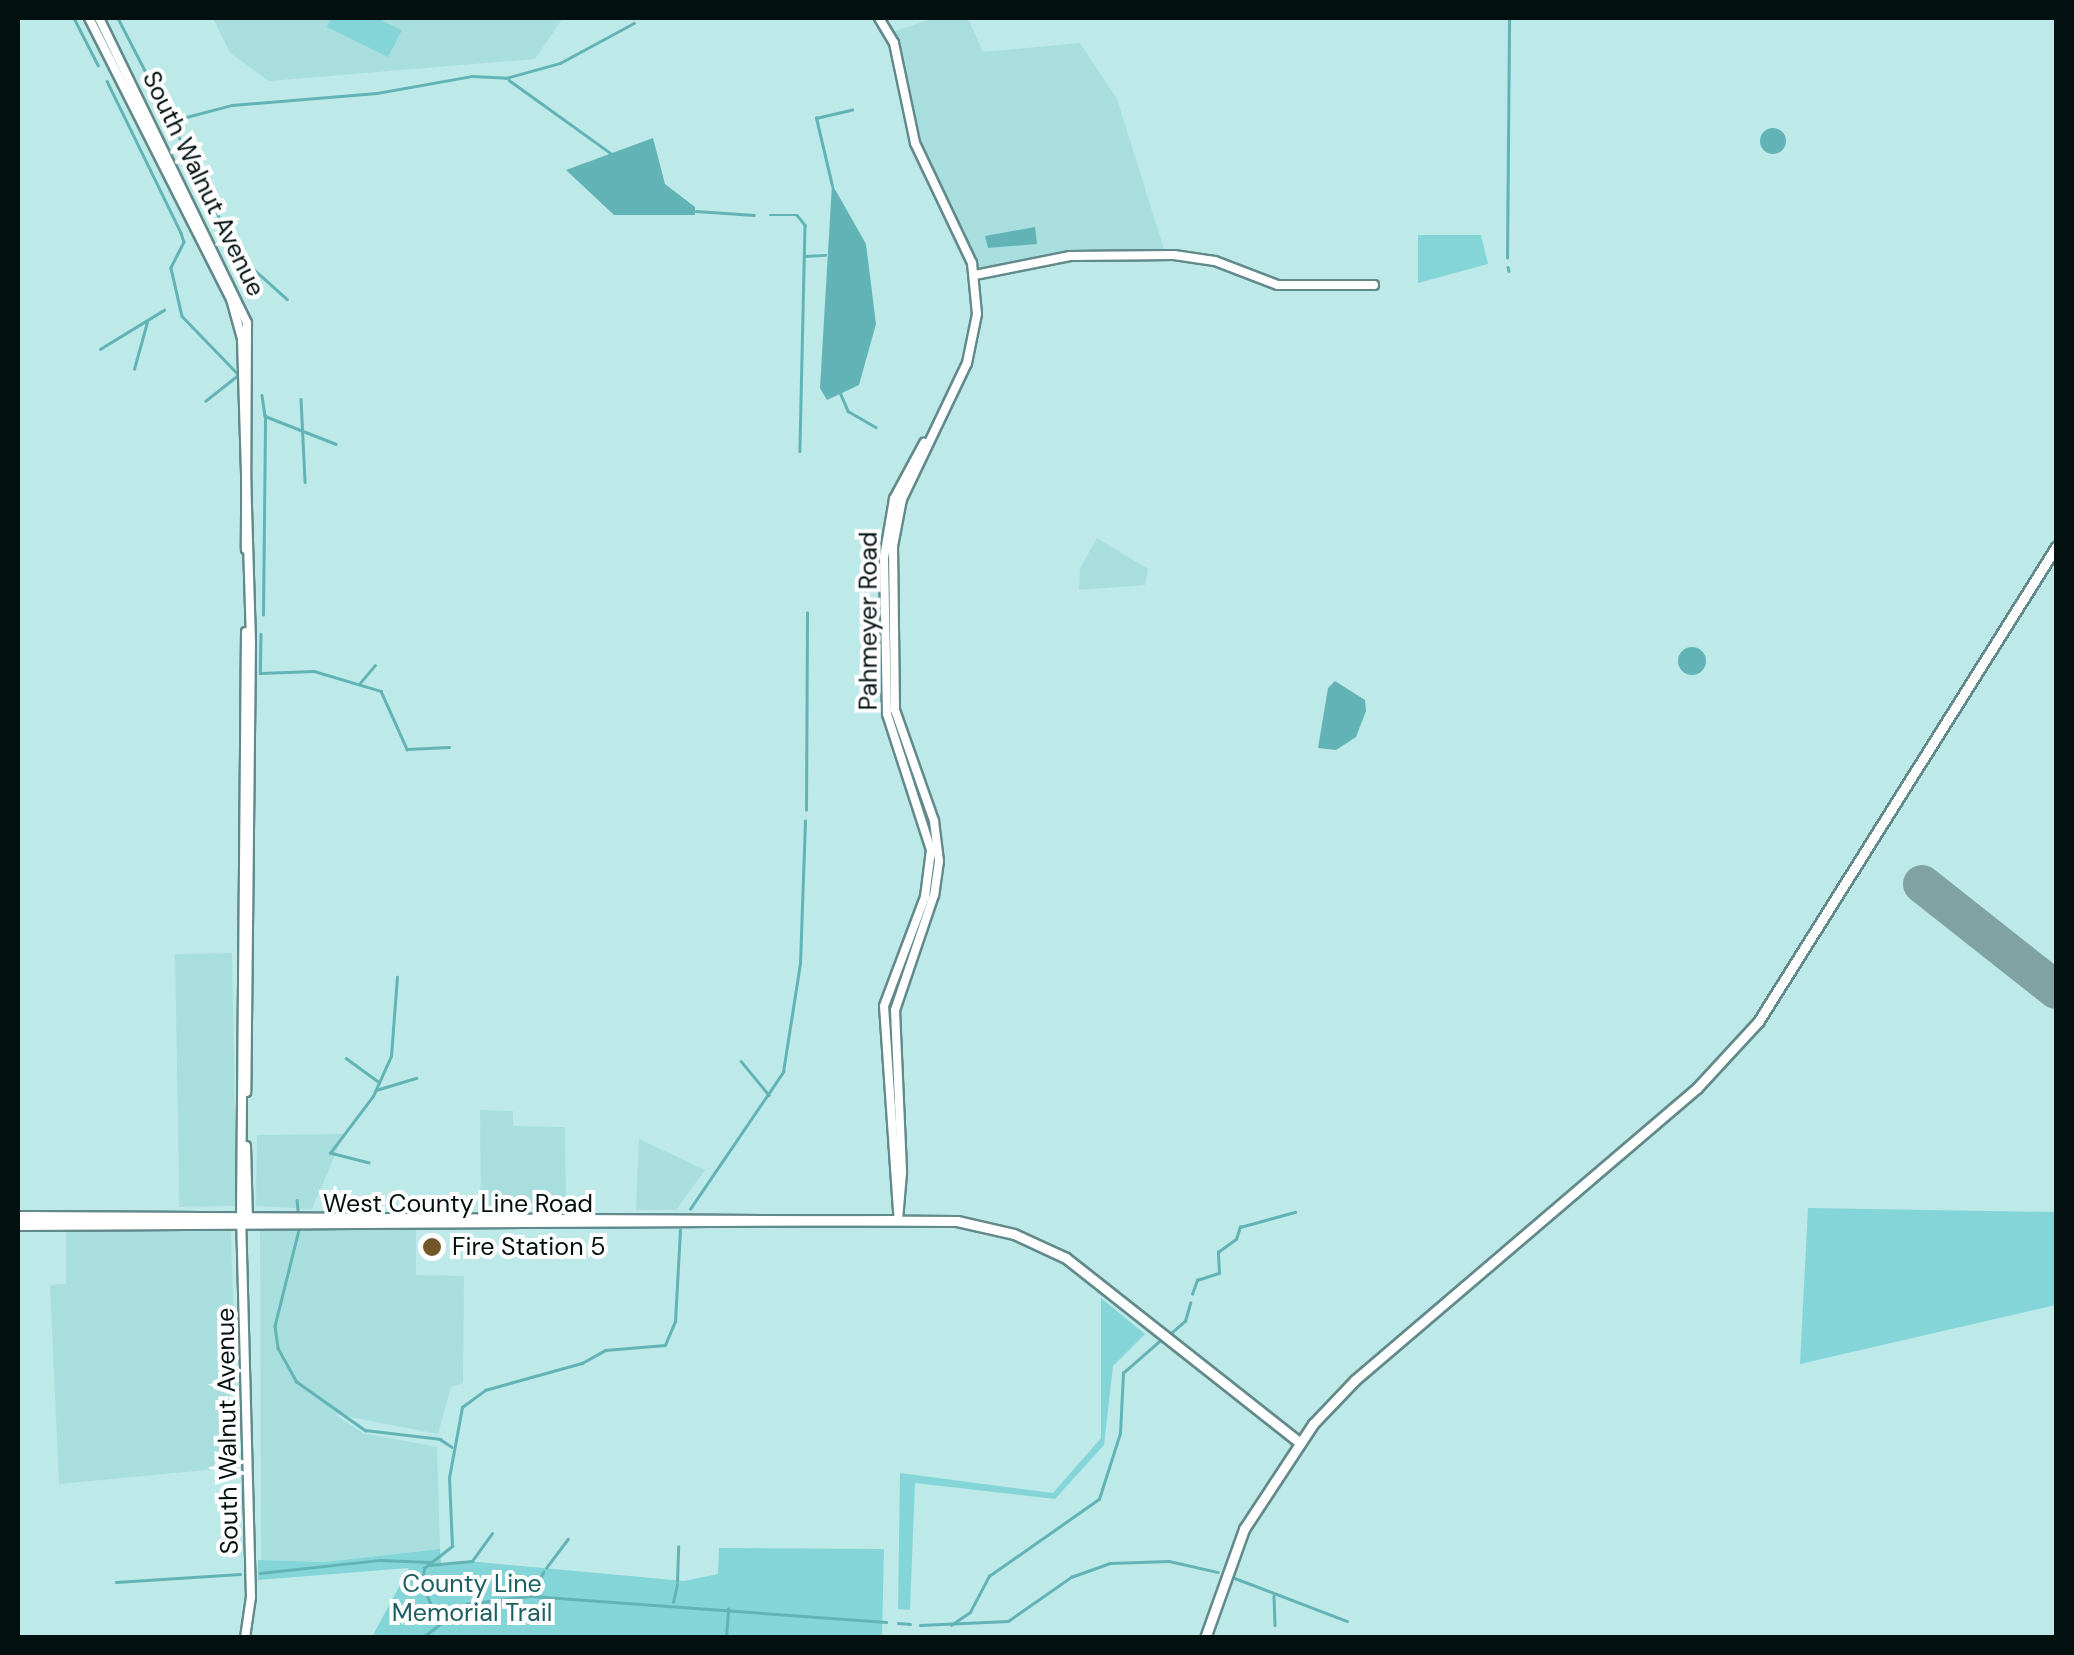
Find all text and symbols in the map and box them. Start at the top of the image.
street label: South Walnut Avenue [135,67,271,301]
street label: Pahmeyer Road [854,532,884,710]
street label: West County Line Road [323,1189,593,1219]
place label: Fire Station 5 [452,1232,605,1262]
marker: Fire Station 5 [421,1236,443,1258]
street label: South Walnut Avenue [211,1307,245,1555]
park label: County Line Memorial Trail [392,1570,552,1629]

